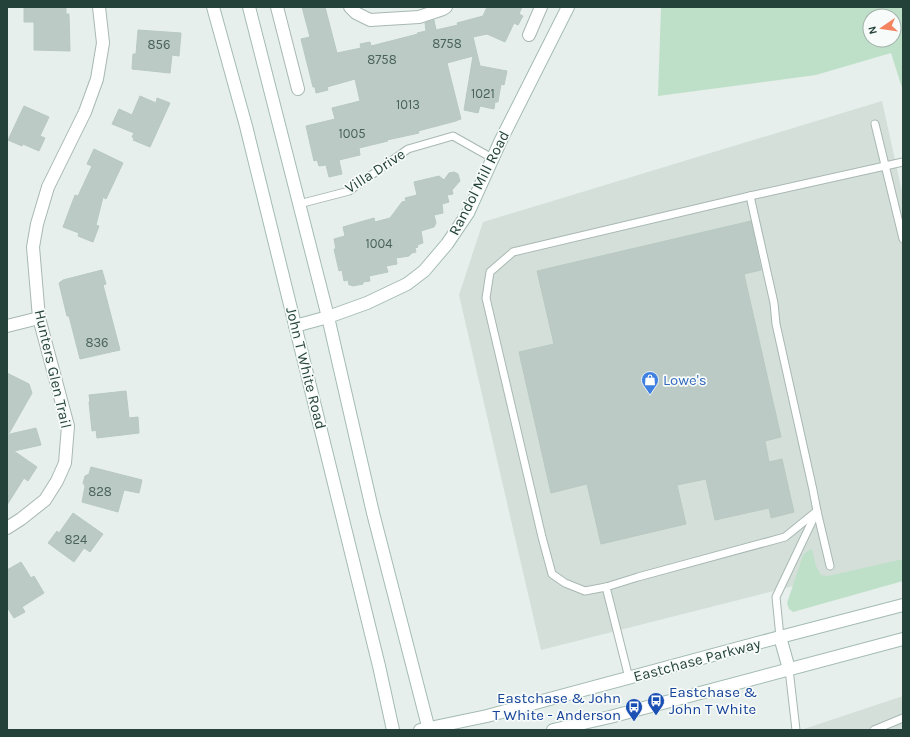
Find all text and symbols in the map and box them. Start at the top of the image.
north arrow [862,8,902,48]
text: N [866,25,880,35]
house number: 8758 [432,36,462,51]
house number: 856 [148,37,170,52]
house number: 8758 [367,52,397,67]
house number: 1021 [471,86,495,101]
house number: 1013 [396,97,420,112]
house number: 1005 [338,126,366,141]
street label: Randol Mill Road [445,128,513,238]
street label: Villa Drive [342,145,408,197]
house number: 1004 [366,236,393,251]
street label: John T White Road [282,305,330,431]
street label: Hunters Glen Trail [31,308,75,430]
house number: 836 [85,335,109,350]
shop icon: Lowe's [640,370,660,395]
place label: Lowe's [663,371,707,389]
house number: 828 [88,484,112,499]
house number: 824 [65,532,87,547]
street label: Eastchase Parkway [631,634,763,686]
place label: Eastchase & John T White [669,683,757,718]
place label: Eastchase & John T White - Anderson [492,689,621,724]
bus stop icon: Eastchase & John T White [646,691,666,716]
bus stop icon: Eastchase & John T White - Anderson [624,697,644,722]

